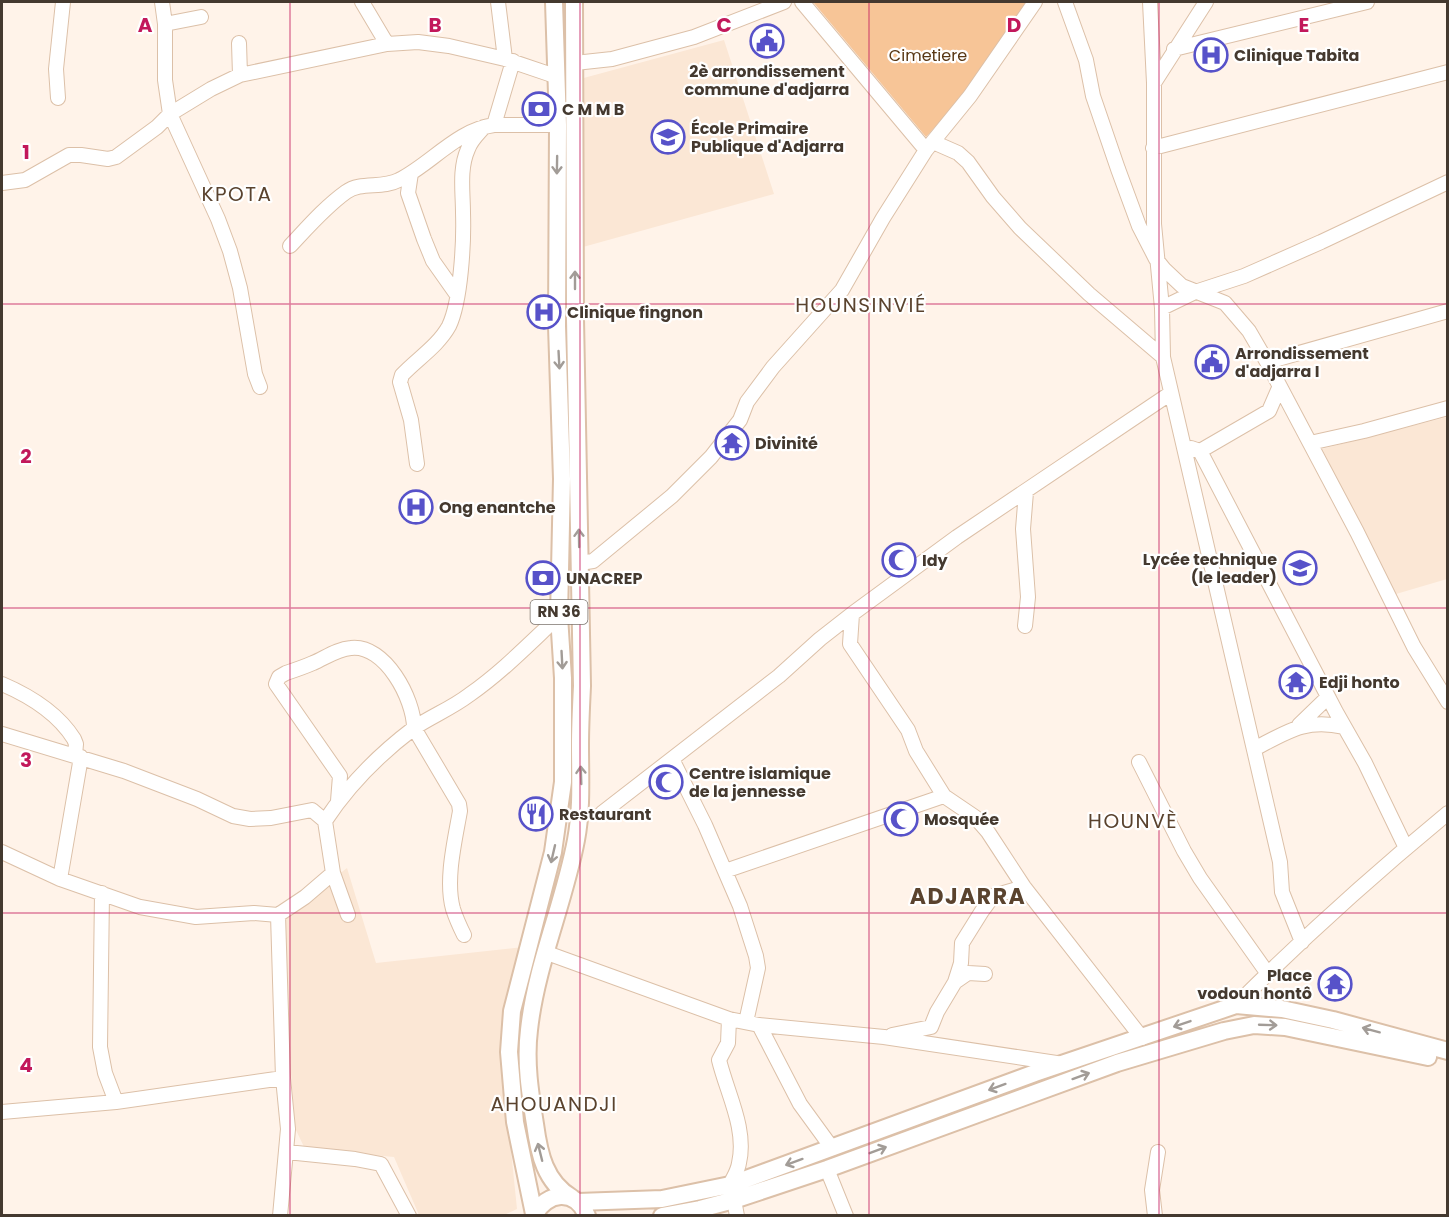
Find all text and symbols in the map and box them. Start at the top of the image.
text: A [138,11,153,39]
text: B [428,11,442,39]
text: C [716,11,732,39]
text: D [1007,11,1021,39]
text: E [1299,11,1309,39]
public building icon: 2è arrondissement commune d'adjarra [749,23,785,59]
hospital icon: Clinique Tabita [1193,37,1229,73]
park label: Cimetiere [889,44,967,67]
place label: Clinique Tabita [1234,44,1359,67]
place label: 2è arrondissement commune d'adjarra [685,60,849,101]
bank icon: C M M B [521,91,557,127]
place label: C M M B [562,98,624,121]
place label: École Primaire Publique d'Adjarra [691,117,844,158]
school or university icon: École Primaire Publique d'Adjarra [650,119,686,155]
text: 1 [22,138,30,166]
one-way arrow [551,154,563,174]
district label: KPOTA [201,180,273,208]
one-way arrow [569,271,581,291]
district label: HOUNSINVIÉ [795,291,927,319]
hospital icon: Clinique fingnon [526,294,562,330]
place label: Clinique fingnon [567,301,703,324]
place label: Arrondissement d'adjarra I [1235,342,1369,383]
public building icon: Arrondissement d'adjarra I [1194,344,1230,380]
one-way arrow [554,349,565,369]
temple icon: Divinité [714,425,750,461]
place label: Divinité [755,432,818,455]
text: 2 [20,442,32,470]
hospital icon: Ong enantche [398,489,434,525]
place label: Ong enantche [439,496,556,519]
one-way arrow [574,529,585,549]
mosque icon: Idy [881,542,917,578]
place label: Lycée technique (le leader) [1143,548,1277,589]
place label: Idy [922,549,949,572]
school or university icon: Lycée technique (le leader) [1282,550,1318,586]
bank icon: UNACREP [525,560,561,596]
place label: UNACREP [566,567,642,590]
road number: RN 36 [530,600,588,624]
one-way arrow [556,649,567,669]
temple icon: Edji honto [1278,664,1314,700]
place label: Edji honto [1319,671,1400,694]
text: 3 [20,746,32,774]
place label: Centre islamique de la jennesse [689,762,831,803]
mosque icon: Centre islamique de la jennesse [648,764,684,800]
one-way arrow [575,766,587,786]
restaurant icon: Restaurant [518,796,554,832]
mosque icon: Mosquée [883,801,919,837]
place label: Restaurant [559,803,651,826]
district label: HOUNVÈ [1088,807,1178,835]
place label: Mosquée [924,808,999,831]
one-way arrow [546,844,558,863]
district label: ADJARRA [910,881,1026,912]
place label: Place vodoun hontô [1197,964,1312,1005]
temple icon: Place vodoun hontô [1317,966,1353,1002]
one-way arrow [1173,1020,1192,1031]
one-way arrow [1258,1020,1278,1031]
one-way arrow [1362,1024,1381,1035]
text: 4 [19,1051,33,1079]
one-way arrow [1071,1070,1090,1081]
one-way arrow [988,1082,1007,1093]
district label: AHOUANDJI [490,1090,618,1118]
one-way arrow [534,1142,546,1161]
one-way arrow [868,1143,887,1154]
one-way arrow [786,1157,804,1168]

